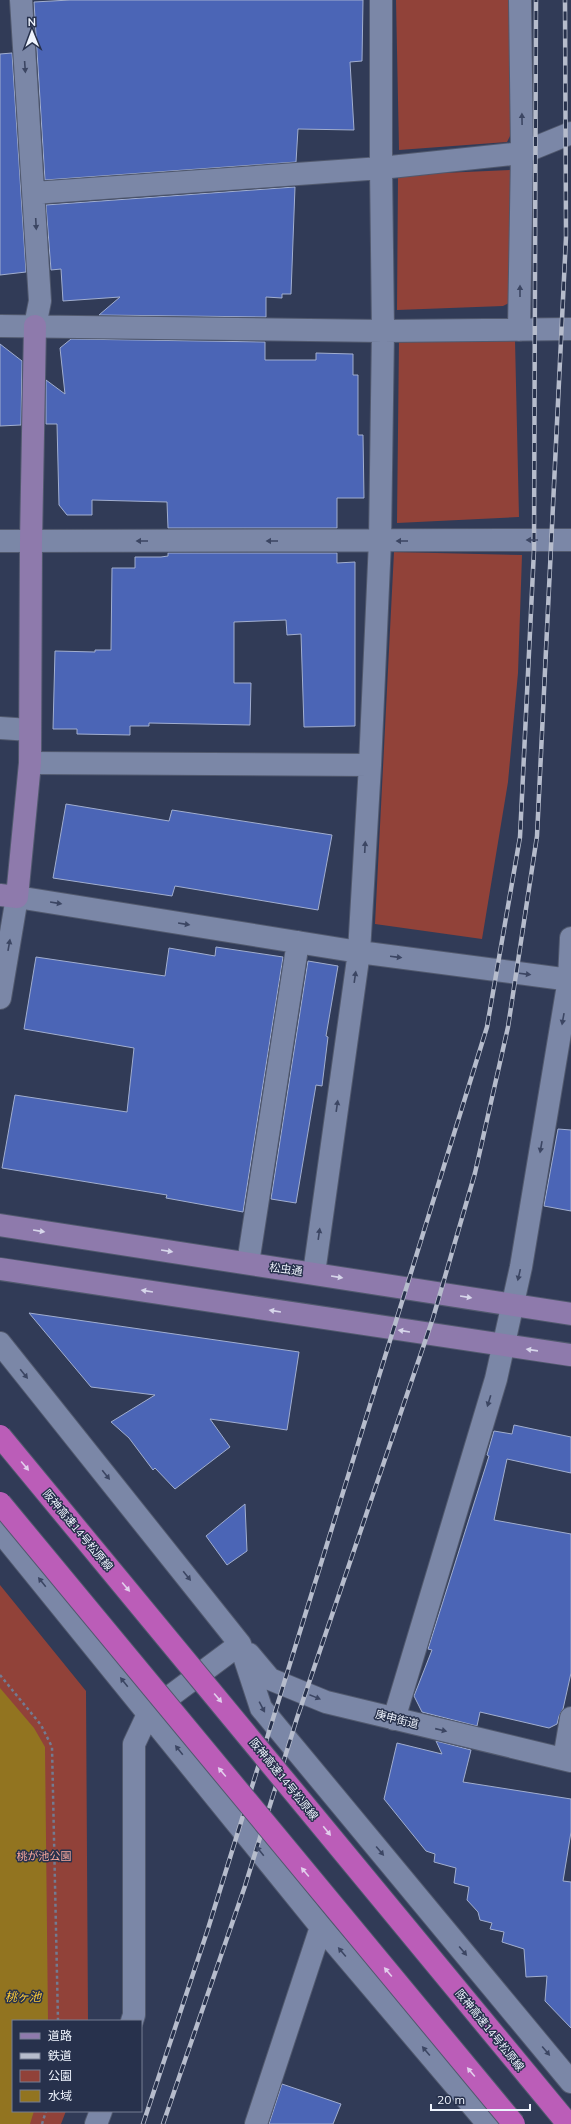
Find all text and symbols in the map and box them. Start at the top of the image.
north arrow [12,12,52,52]
text: N [28,15,36,29]
one-way arrow [22,61,29,73]
one-way arrow [519,112,525,125]
one-way arrow [32,218,39,230]
one-way arrow [517,284,523,297]
one-way arrow [525,537,538,543]
one-way arrow [135,538,148,544]
one-way arrow [265,538,278,544]
one-way arrow [395,538,408,544]
one-way arrow [361,841,368,853]
one-way arrow [50,900,62,906]
one-way arrow [178,921,190,927]
one-way arrow [6,939,12,952]
one-way arrow [390,954,402,960]
one-way arrow [519,970,531,977]
one-way arrow [352,971,358,983]
one-way arrow [560,1013,566,1025]
one-way arrow [334,1099,340,1112]
one-way arrow [538,1141,544,1153]
one-way arrow [32,1228,45,1234]
one-way arrow [316,1228,322,1240]
one-way arrow [161,1248,173,1254]
street label: 松虫通 [269,1260,303,1278]
one-way arrow [515,1269,521,1281]
one-way arrow [331,1274,343,1280]
one-way arrow [141,1288,153,1294]
one-way arrow [459,1294,472,1300]
one-way arrow [269,1308,281,1314]
one-way arrow [398,1328,410,1334]
one-way arrow [526,1347,538,1353]
one-way arrow [20,1368,29,1379]
one-way arrow [486,1396,492,1408]
one-way arrow [20,1460,29,1471]
one-way arrow [101,1470,110,1481]
street label: 阪神高速14号松原線 [40,1487,116,1573]
one-way arrow [183,1571,192,1582]
one-way arrow [37,1576,46,1587]
one-way arrow [121,1582,130,1593]
one-way arrow [119,1677,128,1688]
one-way arrow [213,1693,222,1704]
one-way arrow [310,1695,322,1701]
one-way arrow [259,1701,266,1713]
street label: 庚申街道 [374,1707,420,1731]
one-way arrow [435,1727,447,1733]
street label: 阪神高速14号松原線 [247,1735,321,1823]
one-way arrow [175,1745,183,1756]
one-way arrow [218,1767,227,1777]
one-way arrow [322,1825,331,1836]
one-way arrow [375,1845,384,1856]
one-way arrow [256,1846,265,1857]
park label: 桃が池公園 [17,1849,72,1863]
one-way arrow [301,1867,310,1877]
one-way arrow [458,1945,467,1956]
one-way arrow [338,1947,347,1958]
one-way arrow [384,1967,393,1978]
street label: 阪神高速14号松原線 [453,1986,527,2074]
water label: 桃ヶ池 [5,1989,42,2004]
legend [12,2020,142,2112]
text: 道路 [48,2028,72,2043]
one-way arrow [422,2046,431,2057]
one-way arrow [541,2046,550,2056]
text: 鉄道 [48,2048,72,2063]
one-way arrow [466,2067,475,2078]
text: 公園 [48,2068,72,2083]
scale bar [431,2086,530,2112]
text: 水域 [48,2088,72,2103]
text: 20 m [437,2092,465,2107]

